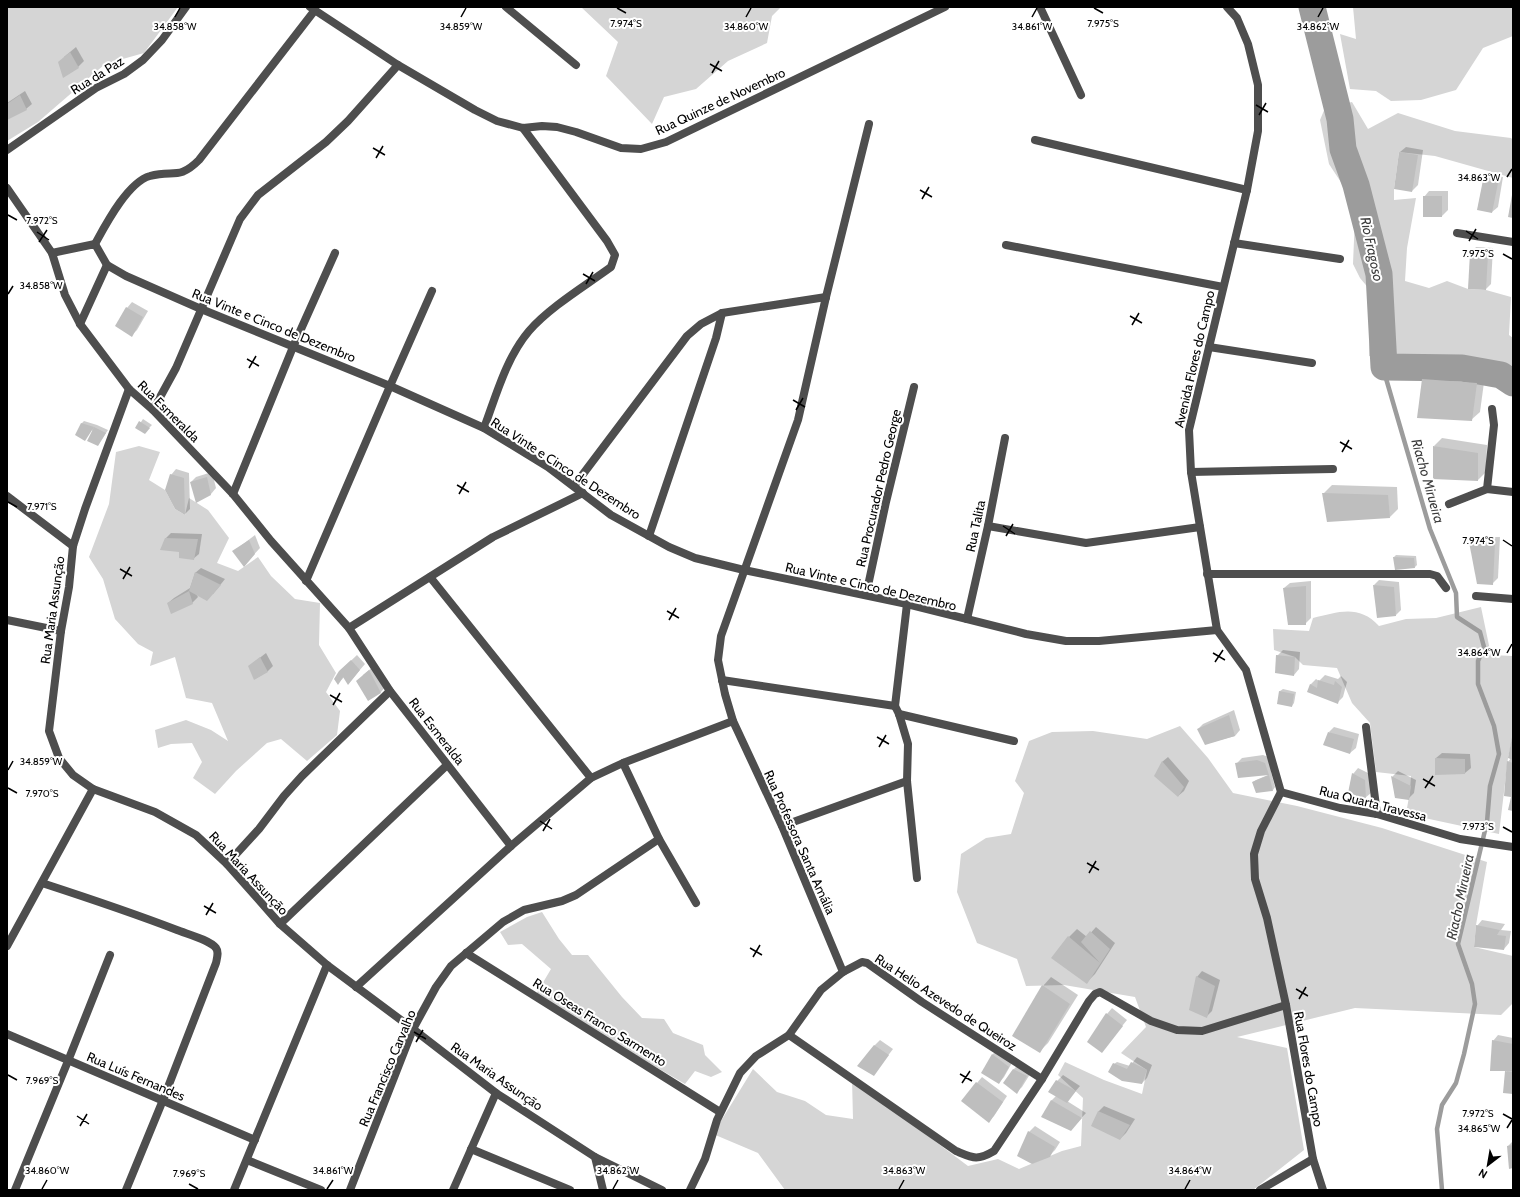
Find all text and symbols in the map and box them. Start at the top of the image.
text: 7.974°S [610,17,642,30]
text: 7.975°S [1087,17,1119,30]
text: 34.858°W [153,20,197,33]
text: 34.859°W [440,20,483,33]
text: 34.860°W [724,20,769,33]
text: 34.861°W [1012,20,1053,33]
text: 34.862°W [1297,20,1340,33]
street label: Rua da Paz [67,52,127,98]
street label: Rua Quinze de Novembro [653,64,787,138]
text: 34.863°W [1458,171,1501,184]
text: 7.972°S [26,214,58,227]
water label: Rio Fragoso [1356,215,1388,283]
text: 7.975°S [1462,247,1494,260]
text: 34.858°W [19,279,63,292]
street label: Rua Vinte e Cinco de Dezembro [190,285,358,365]
street label: Avenida Flores do Campo [1170,289,1218,429]
street label: Rua Esmeralda [135,377,204,446]
street label: Rua Procurador Pedro George [852,407,904,568]
street label: Rua Vinte e Cinco de Dezembro [488,414,644,522]
water label: Riacho Mirueira [1407,437,1449,525]
street label: Rua Talita [962,498,988,553]
text: 7.971°S [27,500,57,513]
text: 7.974°S [1462,534,1494,547]
street label: Rua Maria Assunção [37,555,67,665]
street label: Rua Vinte e Cinco de Dezembro [784,559,958,613]
text: 34.864°W [1458,646,1501,659]
street label: Rua Esmeralda [406,694,469,768]
text: 34.859°W [20,755,63,768]
street label: Rua Professora Santa Amália [761,767,839,917]
street label: Rua Quarta Travessa [1318,782,1429,824]
text: 7.970°S [25,787,59,800]
text: 7.973°S [1462,820,1494,833]
street label: Rua Maria Assunção [206,828,292,918]
water label: Riacho Mirueira [1442,853,1478,941]
street label: Rua Helio Azevedo de Queiroz [872,950,1020,1054]
street label: Rua Oseas Franco Sarmento [530,974,670,1070]
street label: Rua Francisco Carvalho [355,1007,419,1129]
street label: Rua Flores do Campo [1291,1010,1327,1128]
street label: Rua Maria Assunção [448,1038,546,1114]
street label: Rua Luís Fernandes [85,1048,188,1104]
text: 7.969°S [26,1074,58,1087]
text: 7.972°S [1462,1107,1494,1120]
text: 34.865°W [1458,1122,1501,1135]
north arrow [1468,1145,1508,1185]
text: 34.860°W [25,1164,70,1177]
text: 34.861°W [313,1164,354,1177]
text: 34.862°W [597,1164,640,1177]
text: 34.863°W [883,1164,926,1177]
text: 34.864°W [1169,1164,1212,1177]
text: N [1476,1166,1490,1182]
text: 7.969°S [173,1167,205,1180]

